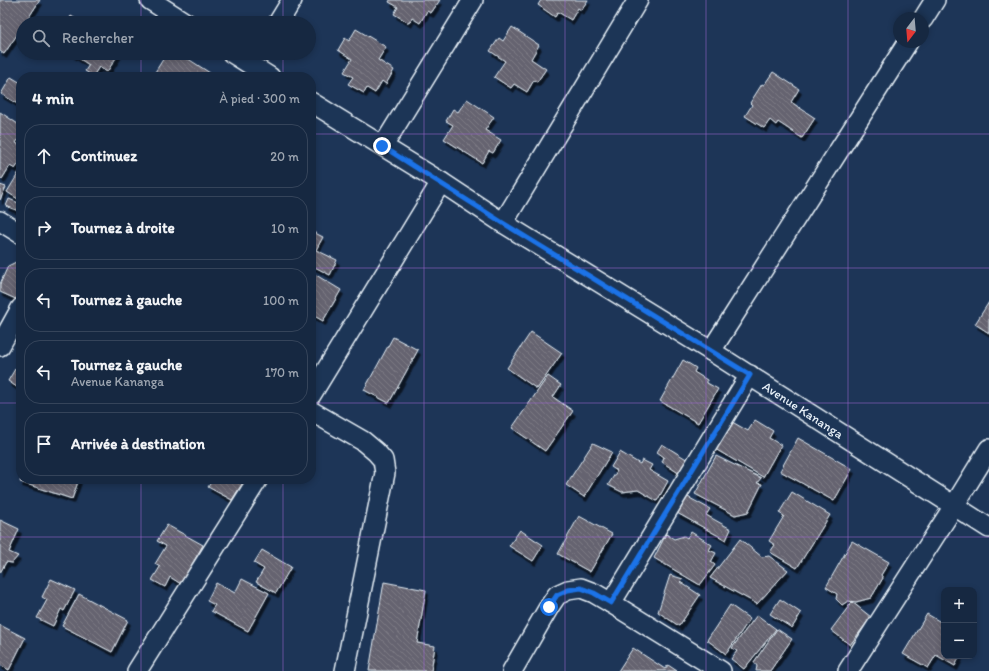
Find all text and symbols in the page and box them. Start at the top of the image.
north arrow [893,12,929,48]
search box [16,16,316,60]
icon: search [30,27,52,49]
text: Rechercher [62,29,134,47]
text: 4 min [32,88,74,108]
text: À pied · 300 m [219,91,300,106]
route end [373,137,391,155]
icon: ahead [33,145,55,167]
text: Continuez [71,147,137,165]
text: 20 m [270,149,299,164]
icon: right [33,217,55,239]
text: Tournez à droite [71,219,175,237]
text: 10 m [271,221,299,236]
icon: left [33,289,55,311]
text: Tournez à gauche [71,291,182,309]
text: 100 m [263,293,299,308]
text: Tournez à gauche [71,356,182,374]
icon: left [33,361,55,383]
text: 170 m [265,365,299,380]
text: Avenue Kananga [71,374,164,389]
street label: Avenue Kananga [760,378,846,442]
icon: arrive [33,433,55,455]
text: Arrivée à destination [71,435,205,453]
map controls [941,587,977,659]
button: + [941,587,977,623]
route start [540,598,558,616]
button: − [941,623,977,659]

